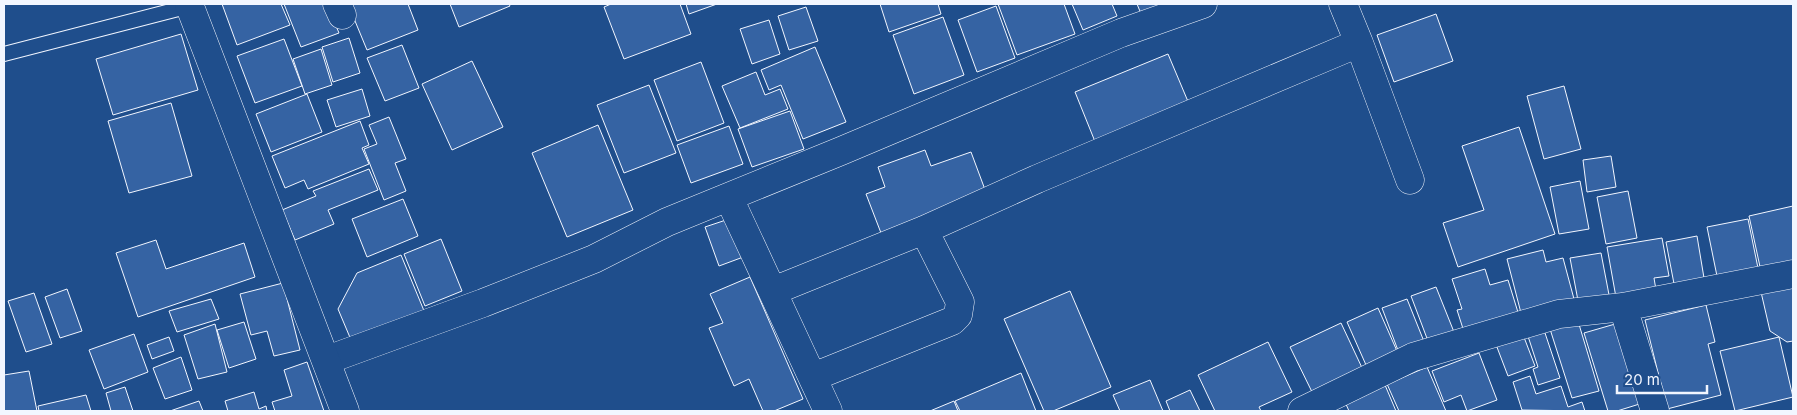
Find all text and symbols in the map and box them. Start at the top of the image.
scale bar [1617,362,1707,394]
text: 20 m [1624,370,1660,389]

